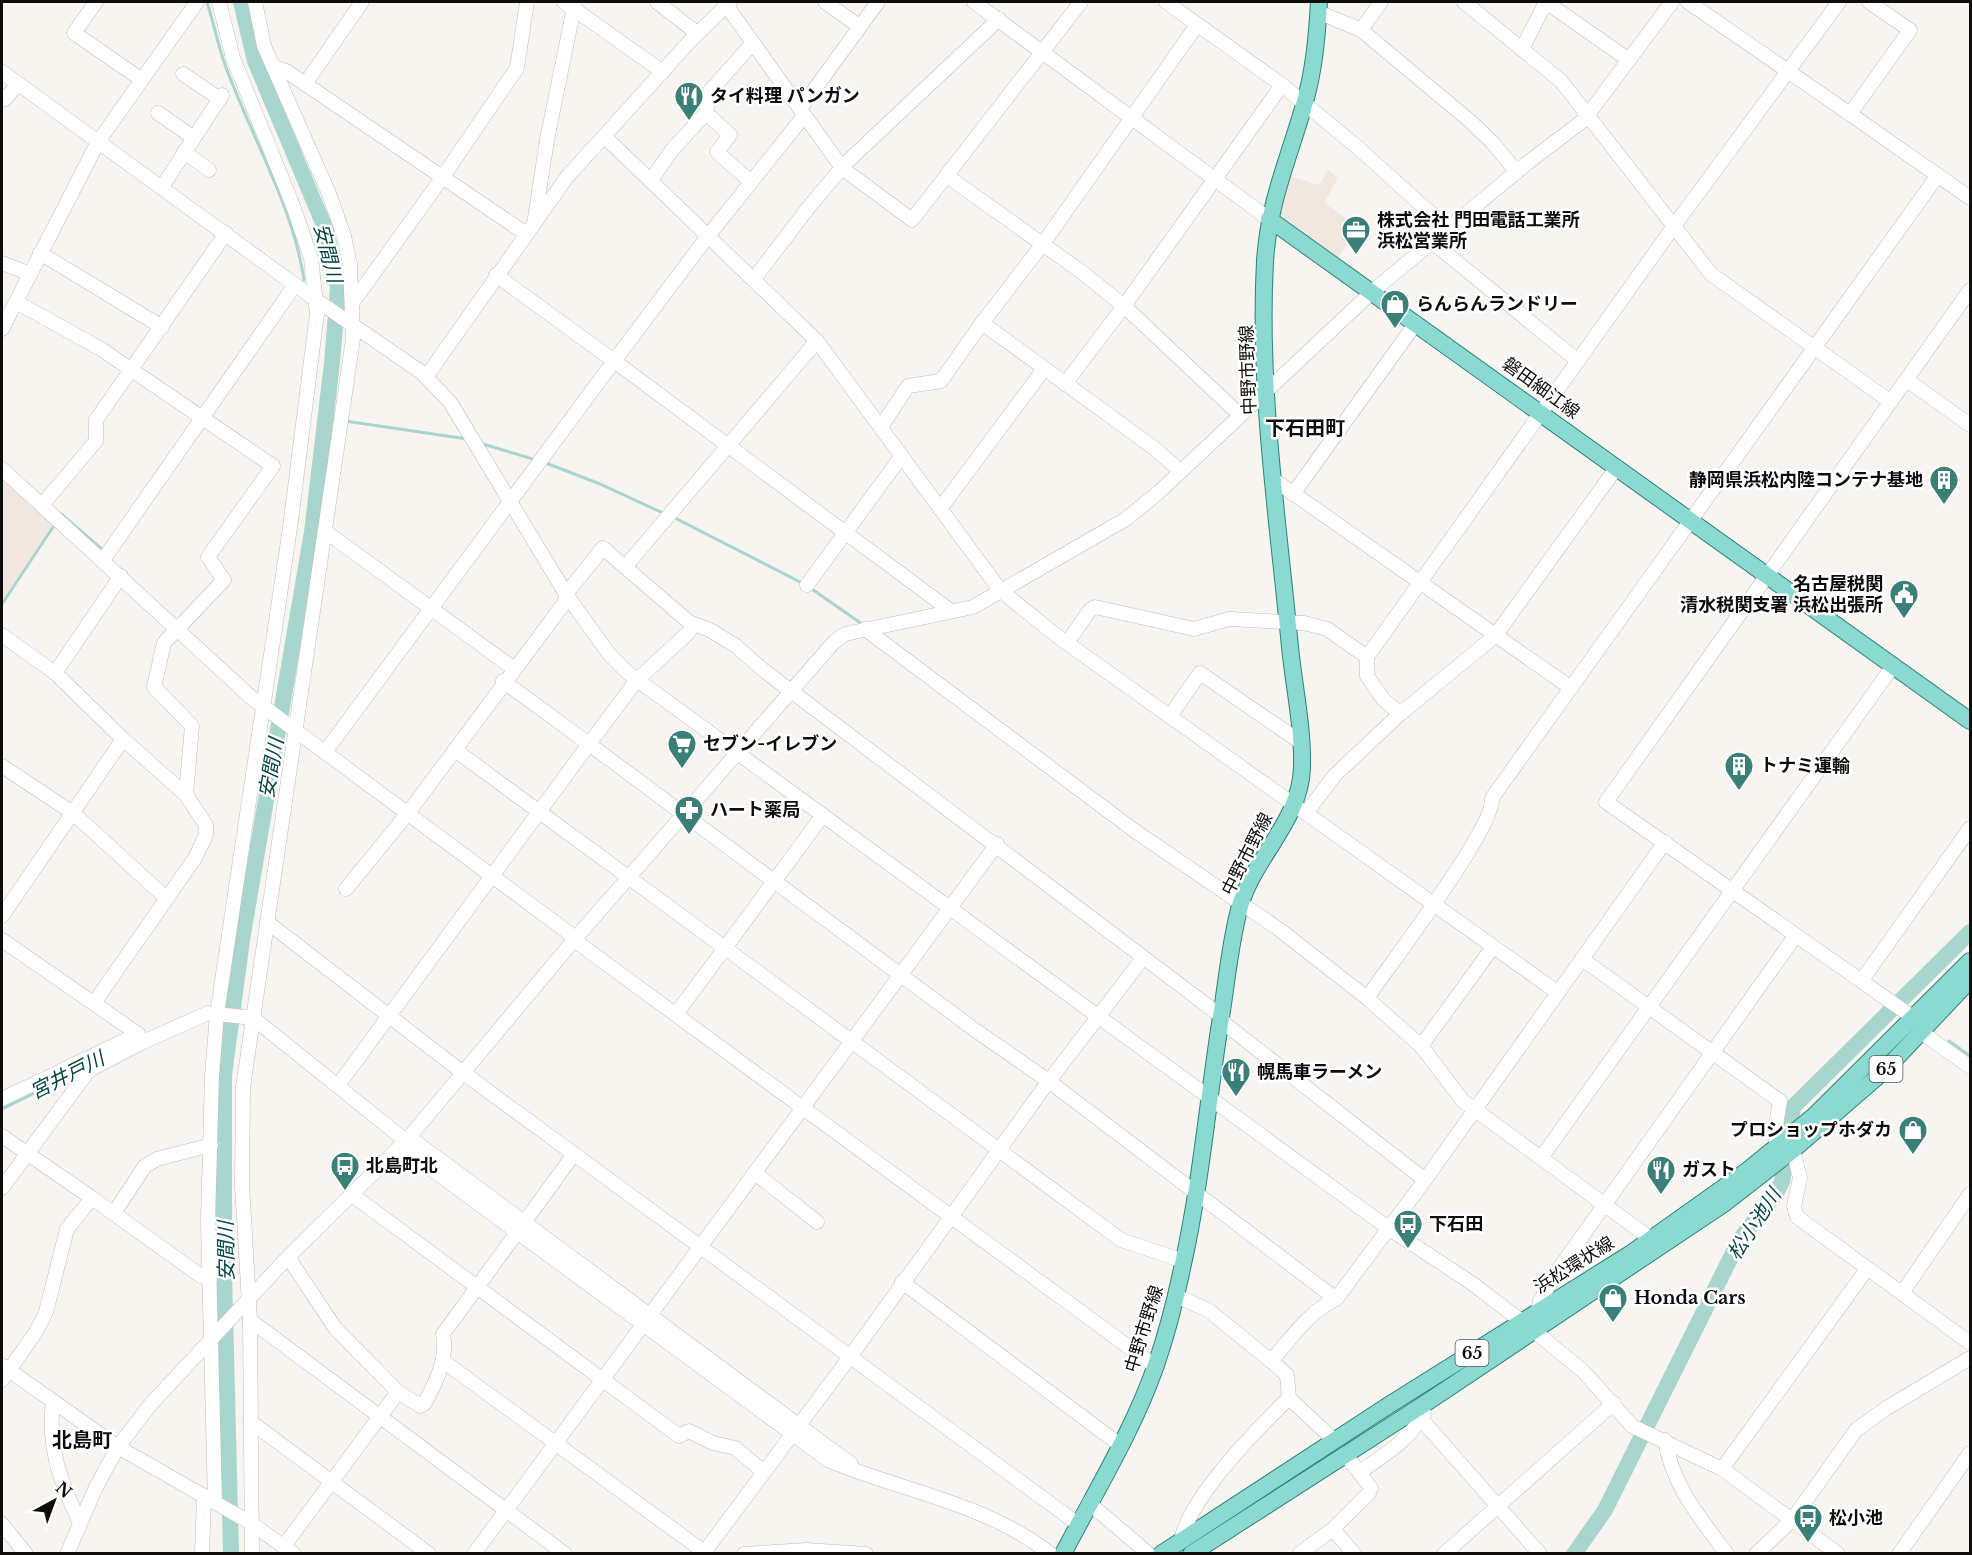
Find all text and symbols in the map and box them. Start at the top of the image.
restaurant icon: タイ料理 パンガン [673,80,705,122]
place label: タイ料理 パンガン [710,85,860,107]
place label: 株式会社 門田電話工業所 浜松営業所 [1377,209,1580,252]
office icon: 株式会社 門田電話工業所 浜松営業所 [1340,214,1372,256]
water label: 安間川 [309,221,347,287]
shop icon: らんらんランドリー [1379,288,1411,330]
place label: らんらんランドリー [1416,293,1578,315]
street label: 中野市野線 [1235,325,1261,415]
street label: 磐田細江線 [1498,353,1584,423]
district label: 下石田町 [1265,416,1345,440]
building icon: 静岡県浜松内陸コンテナ基地 [1928,464,1960,506]
place label: 静岡県浜松内陸コンテナ基地 [1689,469,1923,491]
place label: 名古屋税関 清水税関支署 浜松出張所 [1680,573,1883,616]
public building icon: 名古屋税関 清水税関支署 浜松出張所 [1888,578,1920,620]
supermarket icon: セブン-イレブン [666,728,698,770]
place label: セブン-イレブン [703,733,837,755]
water label: 安間川 [254,734,288,800]
building icon: トナミ運輸 [1723,750,1755,792]
place label: トナミ運輸 [1760,755,1850,777]
pharmacy icon: ハート薬局 [673,794,705,836]
place label: ハート薬局 [710,799,800,821]
street label: 中野市野線 [1217,809,1277,899]
water label: 宮井戸川 [26,1045,110,1104]
restaurant icon: 幌馬車ラーメン [1220,1056,1252,1098]
road number: 65 [1870,1056,1902,1082]
place label: 幌馬車ラーメン [1257,1061,1382,1083]
shop icon: プロショップホダカ [1897,1114,1929,1156]
place label: プロショップホダカ [1730,1119,1892,1141]
bus stop icon: 北島町北 [329,1150,361,1192]
restaurant icon: ガスト [1645,1154,1677,1196]
place label: 北島町北 [366,1155,438,1177]
place label: ガスト [1682,1159,1736,1181]
water label: 松小池川 [1722,1182,1787,1264]
bus stop icon: 下石田 [1392,1208,1424,1250]
place label: 下石田 [1429,1213,1483,1235]
water label: 安間川 [213,1219,239,1281]
street label: 浜松環状線 [1530,1232,1618,1298]
shop icon: Honda Cars [1597,1282,1629,1324]
street label: 中野市野線 [1120,1283,1168,1375]
place label: Honda Cars [1634,1287,1746,1309]
road number: 65 [1456,1340,1488,1366]
district label: 北島町 [52,1428,112,1452]
north arrow [24,1471,84,1531]
text: N [52,1477,76,1502]
bus stop icon: 松小池 [1792,1502,1824,1544]
place label: 松小池 [1829,1507,1883,1529]

